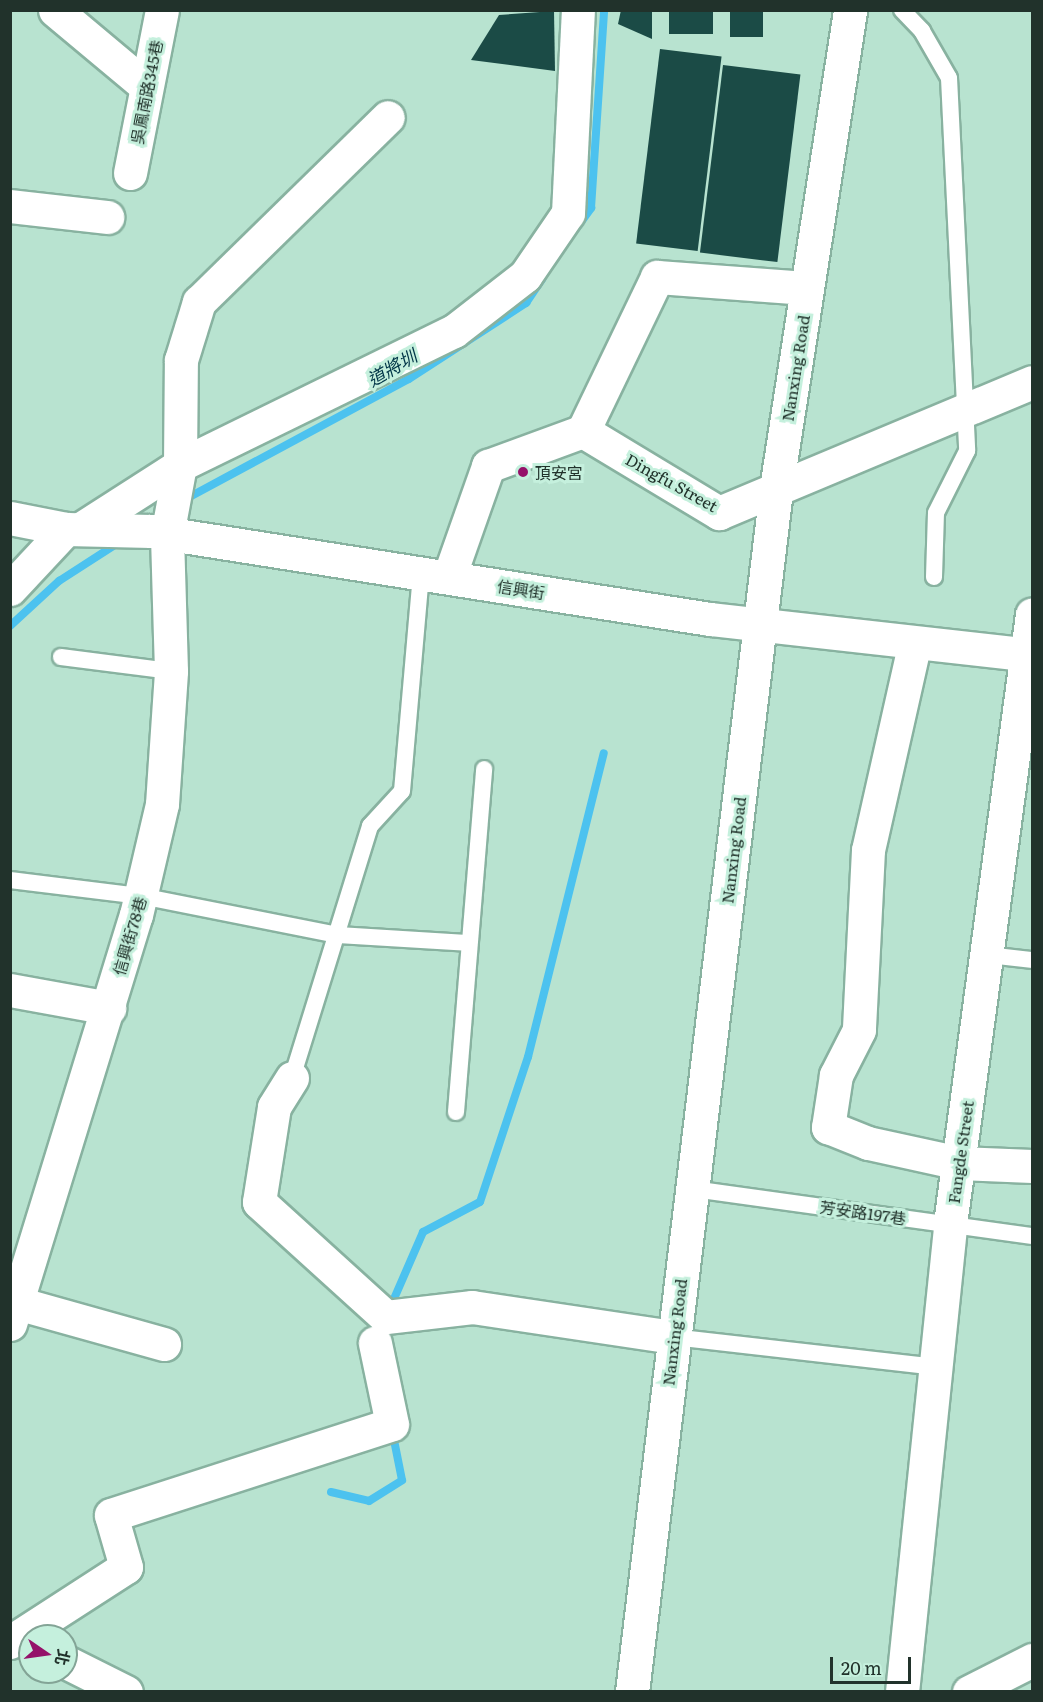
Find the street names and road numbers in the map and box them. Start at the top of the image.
street label: 吳鳳南路345巷 [127,38,165,146]
street label: Nanxing Road [777,313,813,423]
street label: Dingfu Street [623,449,721,515]
street label: 信興街 [496,576,546,602]
street label: Nanxing Road [717,795,749,905]
street label: 信興街78巷 [109,894,149,978]
street label: Fangde Street [943,1099,977,1205]
street label: 芳安路197巷 [819,1196,907,1228]
street label: Nanxing Road [658,1277,690,1387]

